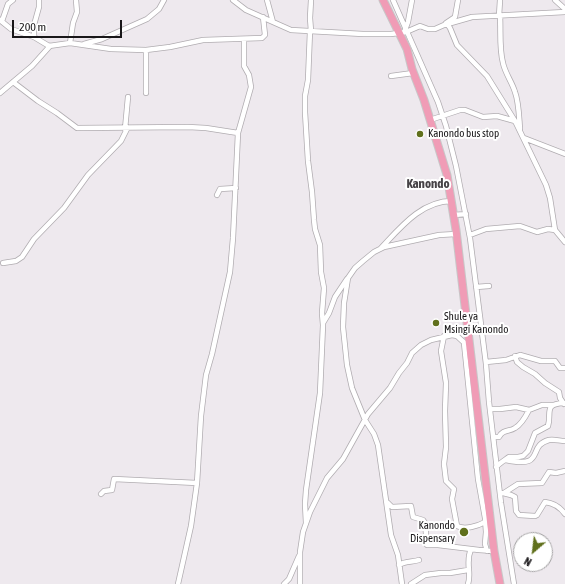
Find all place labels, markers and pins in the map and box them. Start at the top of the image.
place label: Kanondo bus stop [428,127,499,141]
marker: Kanondo bus stop [415,129,425,139]
place label: Shule ya Msingi Kanondo [444,310,508,336]
marker: Shule ya Msingi Kanondo [431,318,441,328]
place label: Kanondo Dispensary [410,519,455,545]
marker: Kanondo Dispensary [458,526,470,538]

